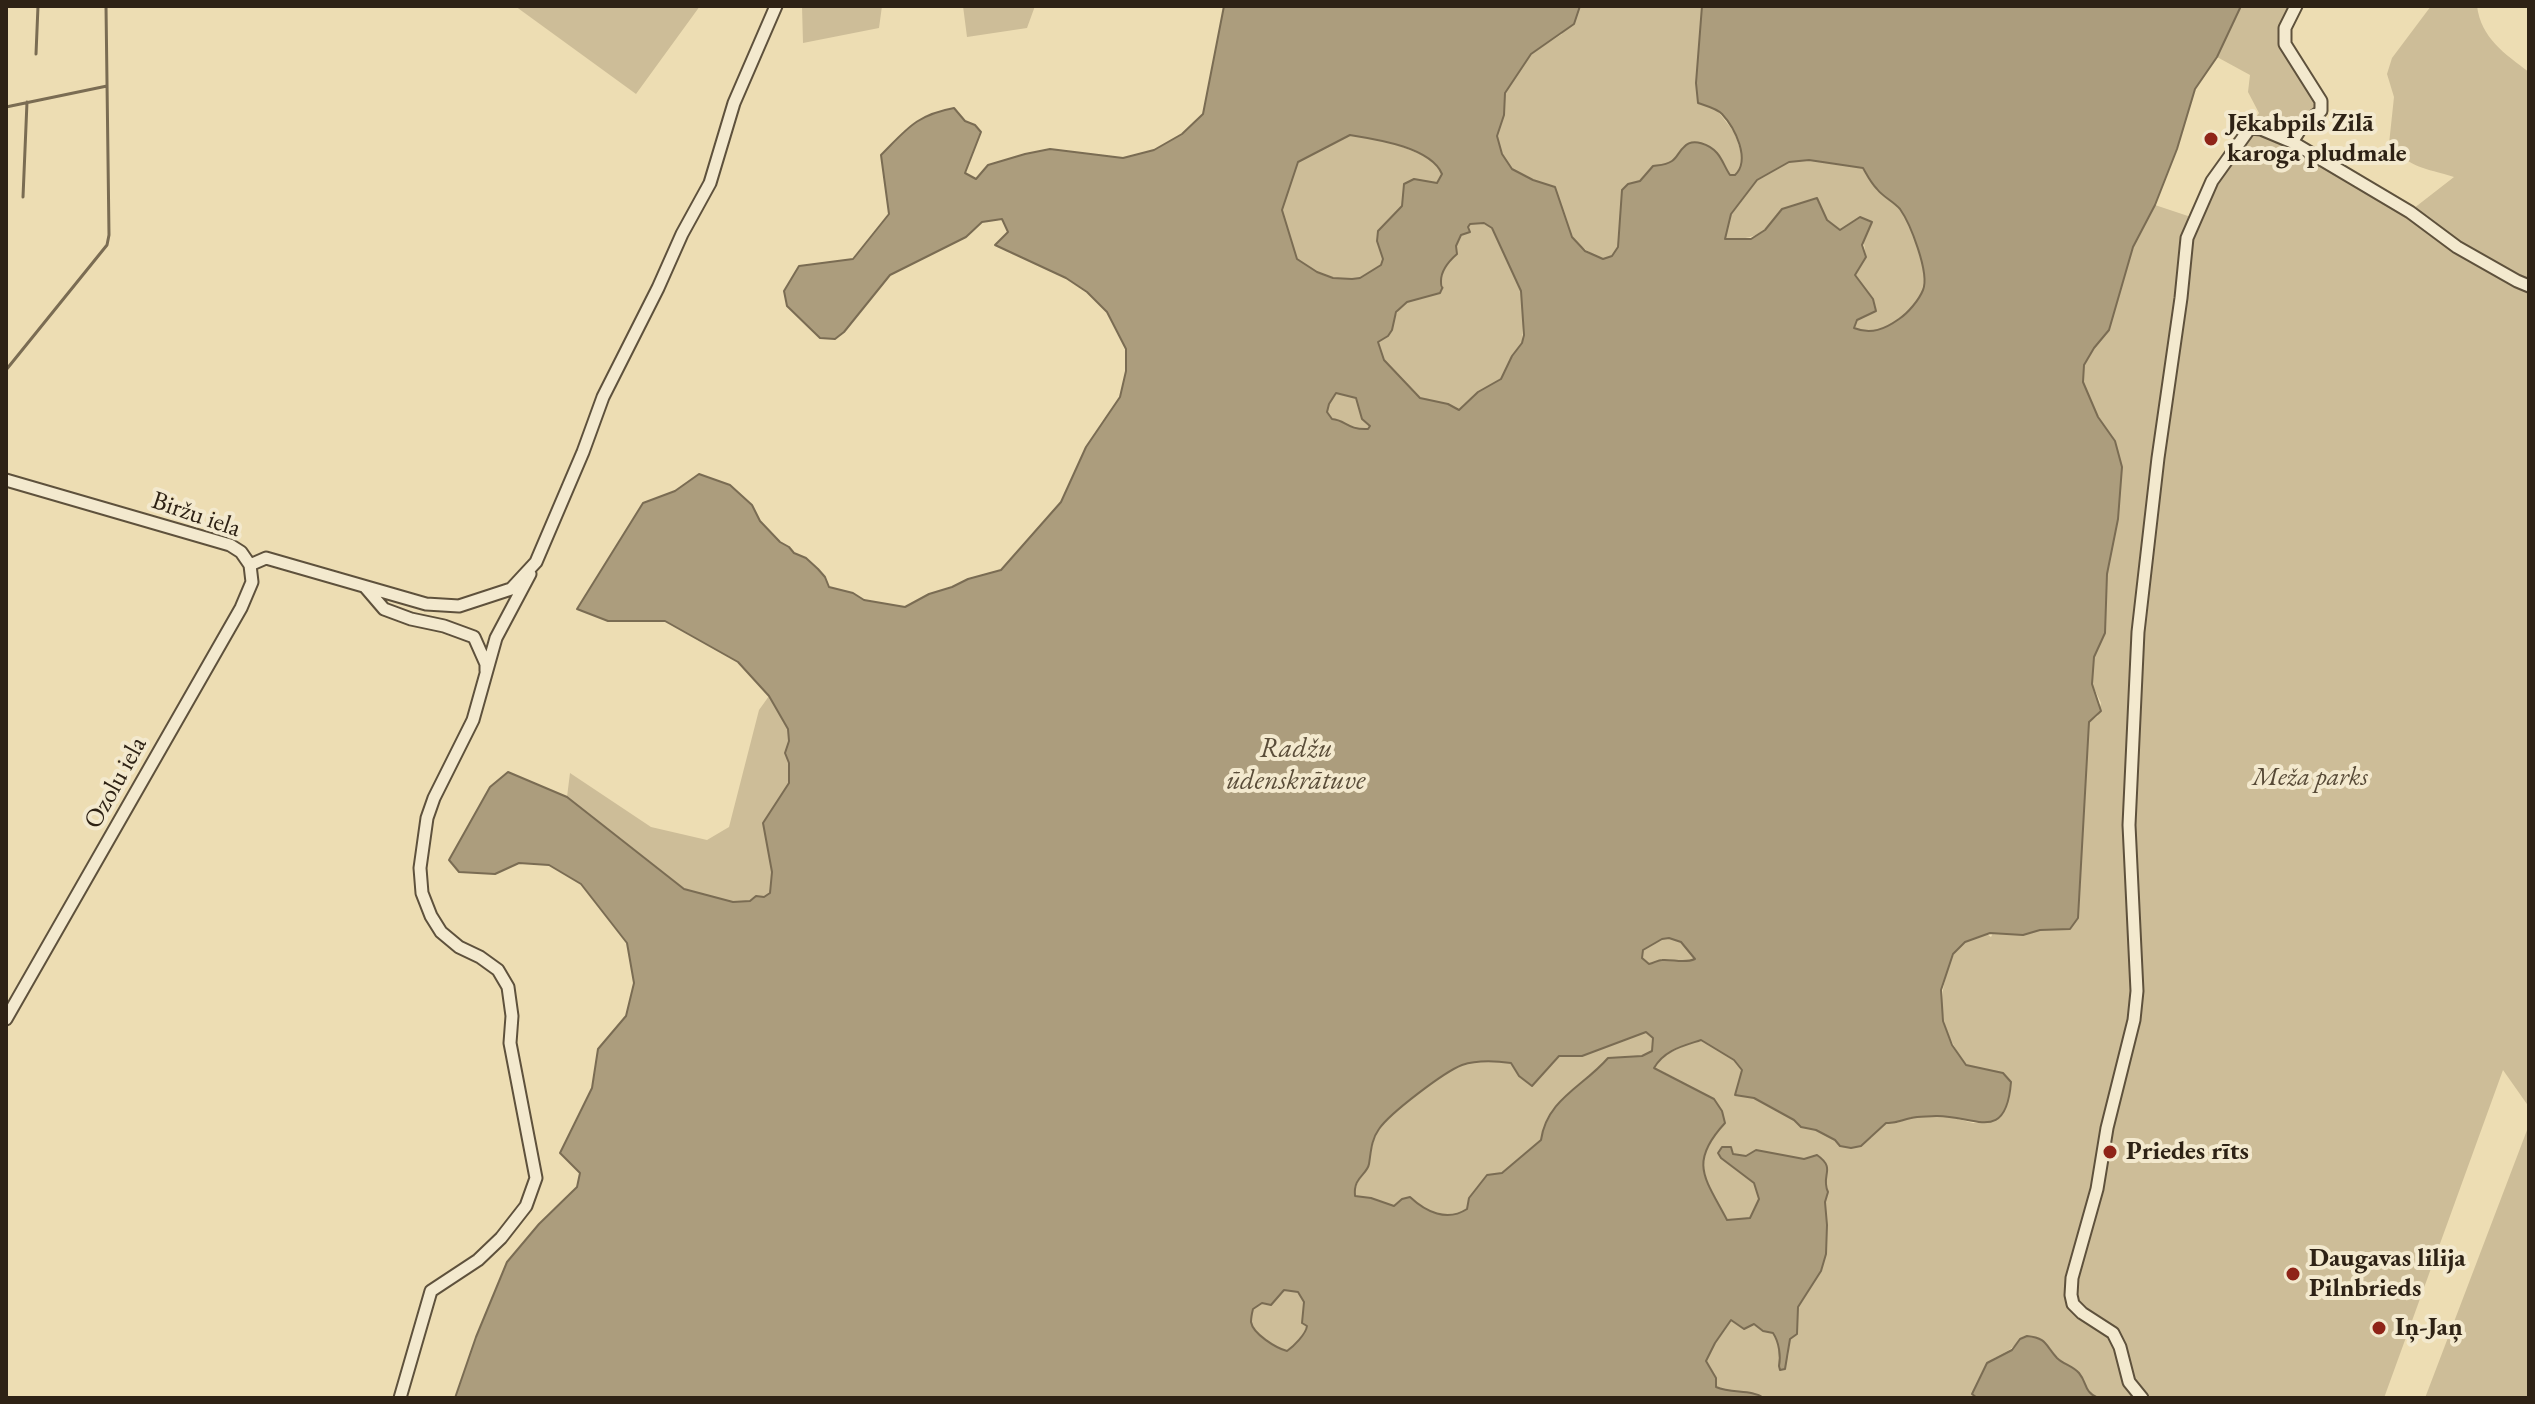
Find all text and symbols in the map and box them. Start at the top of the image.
place label: Jēkabpils Zilā karoga pludmale [2227,108,2407,170]
marker: Jēkabpils Zilā karoga pludmale [2202,130,2220,148]
street label: Biržu iela [147,485,245,545]
street label: Ozolu iela [78,732,154,834]
water label: Radžu ūdenskrātuve [1226,732,1366,798]
park label: Meža parks [2252,762,2368,794]
place label: Priedes rīts [2126,1136,2249,1168]
marker: Priedes rīts [2101,1143,2119,1161]
place label: Daugavas lilija Pilnbrieds [2309,1243,2466,1304]
marker: Daugavas lilija Pilnbrieds [2284,1265,2302,1283]
place label: Iņ-Jaņ [2395,1312,2463,1344]
marker: Iņ-Jaņ [2370,1319,2388,1337]

